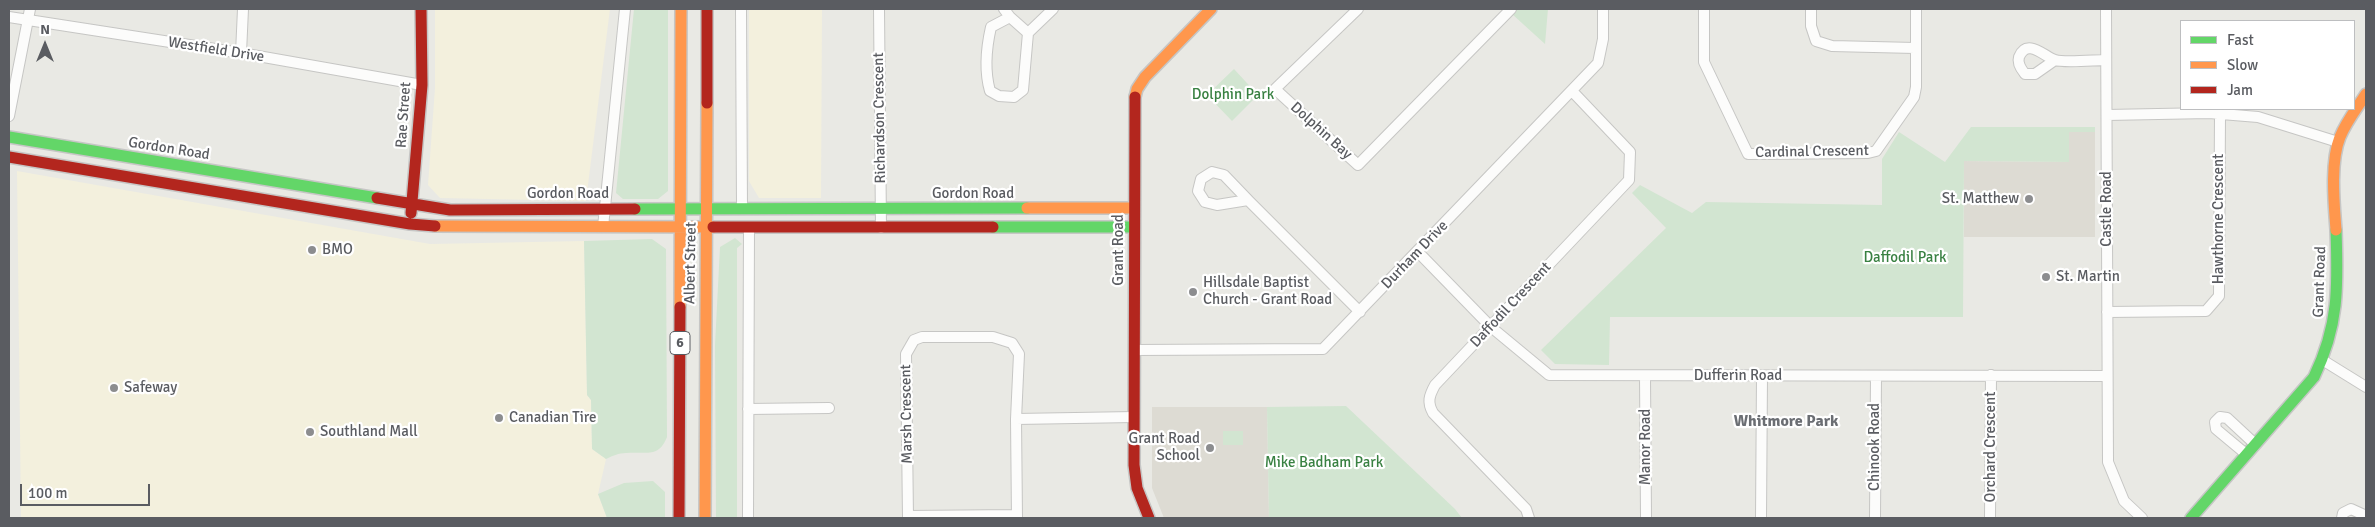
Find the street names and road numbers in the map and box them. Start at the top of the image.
street label: Westfield Drive [167,34,265,66]
street label: Richardson Crescent [870,52,890,184]
street label: Rae Street [393,81,415,149]
street label: Dolphin Bay [1286,99,1356,163]
street label: Gordon Road [127,134,211,164]
street label: Cardinal Crescent [1755,142,1869,162]
street label: Hawthorne Crescent [2210,154,2228,284]
street label: Castle Road [2098,171,2116,247]
street label: Gordon Road [527,185,609,203]
street label: Gordon Road [932,185,1014,203]
street label: Grant Road [1110,214,1128,286]
street label: Durham Drive [1378,217,1452,293]
street label: Albert Street [681,222,701,304]
street label: Grant Road [2310,246,2330,318]
street label: Daffodil Crescent [1467,258,1555,352]
road number: 6 [670,332,690,354]
street label: Marsh Crescent [897,364,917,464]
street label: Dufferin Road [1694,367,1782,385]
street label: Orchard Crescent [1982,392,2000,502]
street label: Chinook Road [1866,403,1884,491]
street label: Manor Road [1637,409,1655,485]

